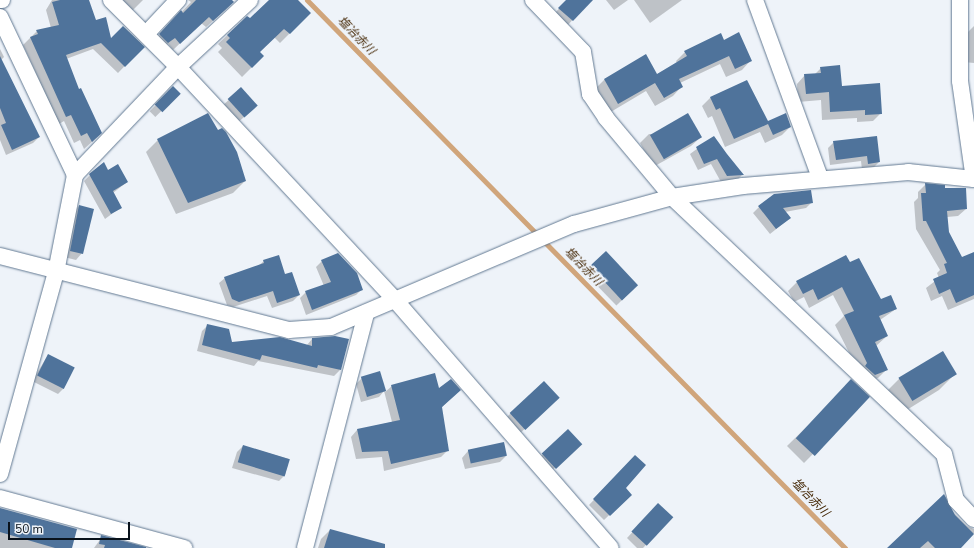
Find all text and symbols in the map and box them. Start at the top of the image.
water label: 塩冶赤川 [334,14,378,58]
water label: 塩冶赤川 [561,245,605,289]
water label: 塩冶赤川 [788,476,832,520]
scale bar [10,514,132,540]
text: 50 m [15,521,43,537]

